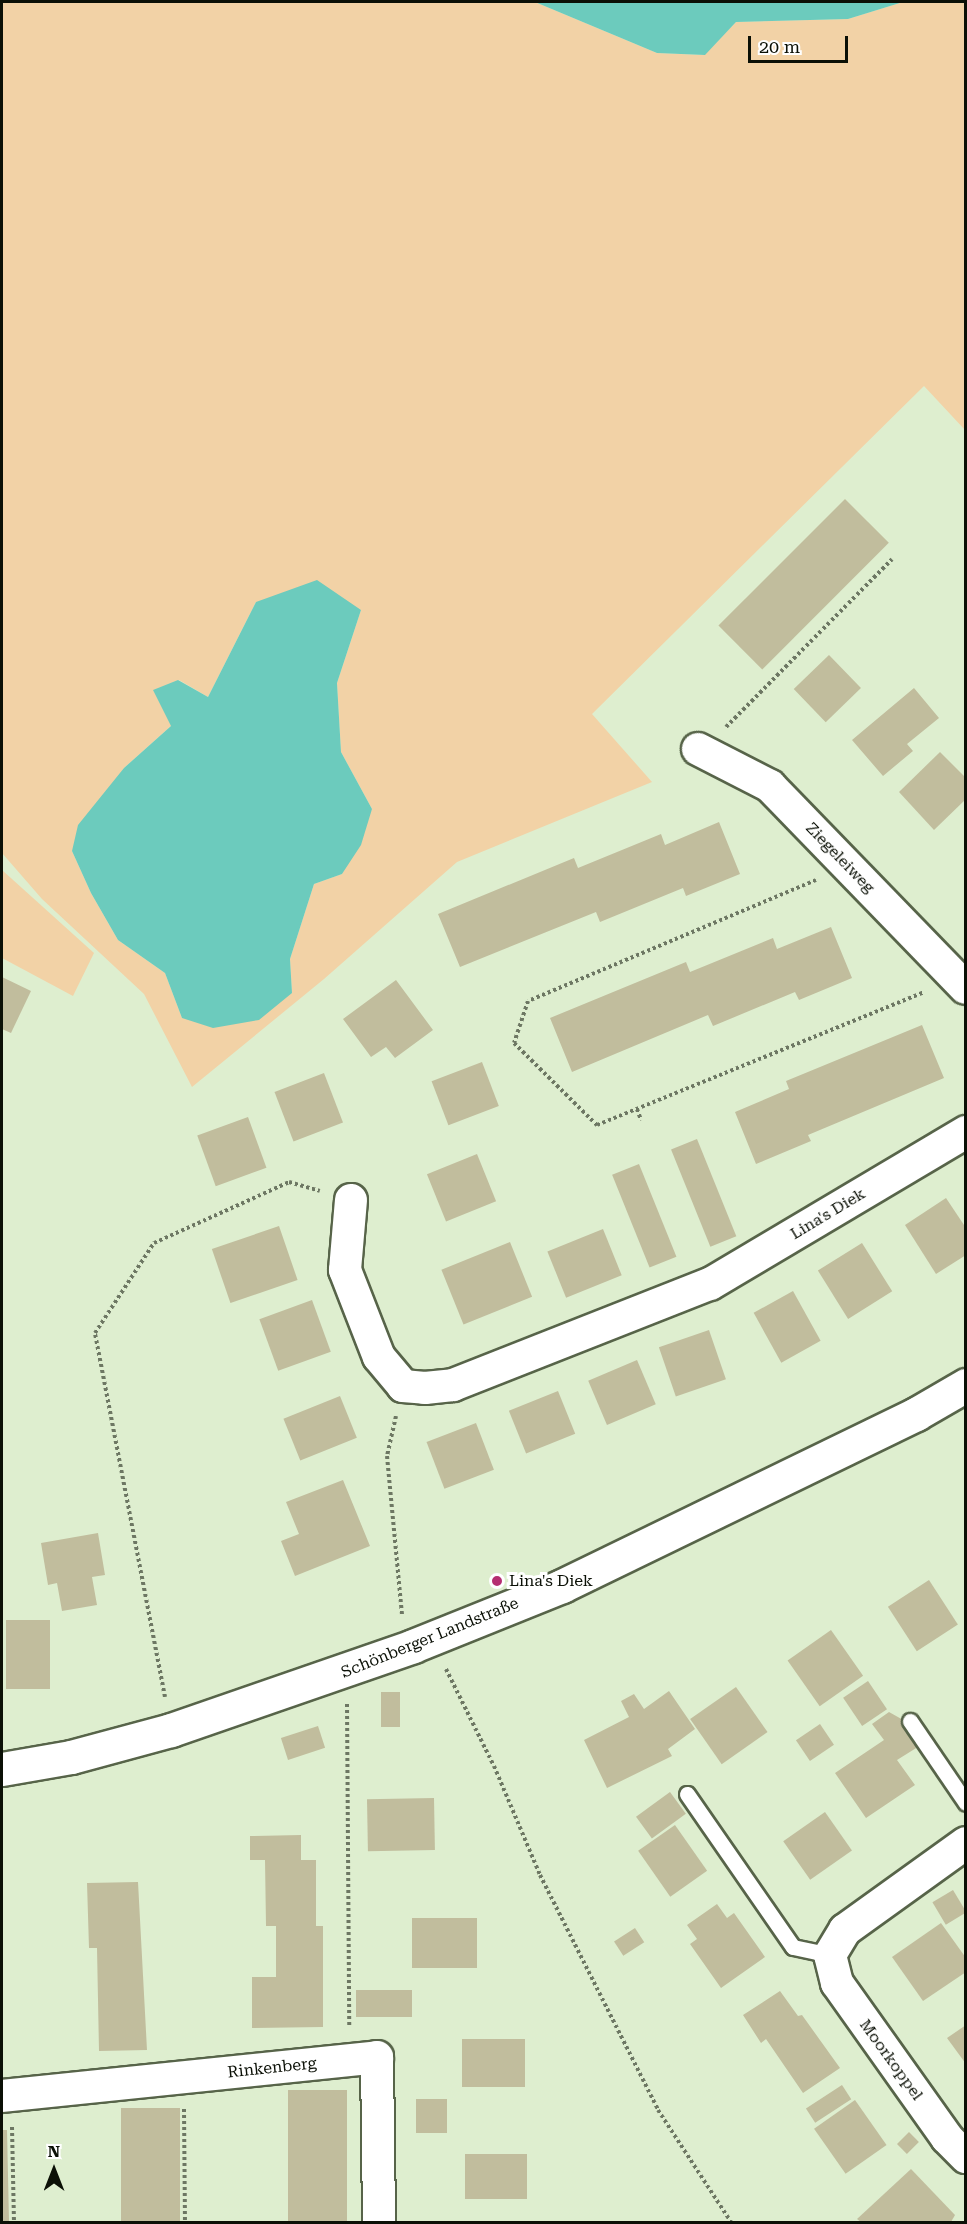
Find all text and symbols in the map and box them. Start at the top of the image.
scale bar [751,24,852,62]
text: 20 m [759,36,800,57]
street label: Ziegeleiweg [802,819,878,897]
street label: Lina's Diek [787,1184,869,1244]
place label: Lina's Diek [509,1571,593,1591]
marker: Lina's Diek [490,1574,504,1588]
street label: Schönberger Landstraße [338,1594,522,1682]
street label: Moorkoppel [855,2016,927,2104]
street label: Rinkenberg [227,2054,317,2082]
north arrow [24,2140,84,2200]
text: N [48,2142,60,2161]

